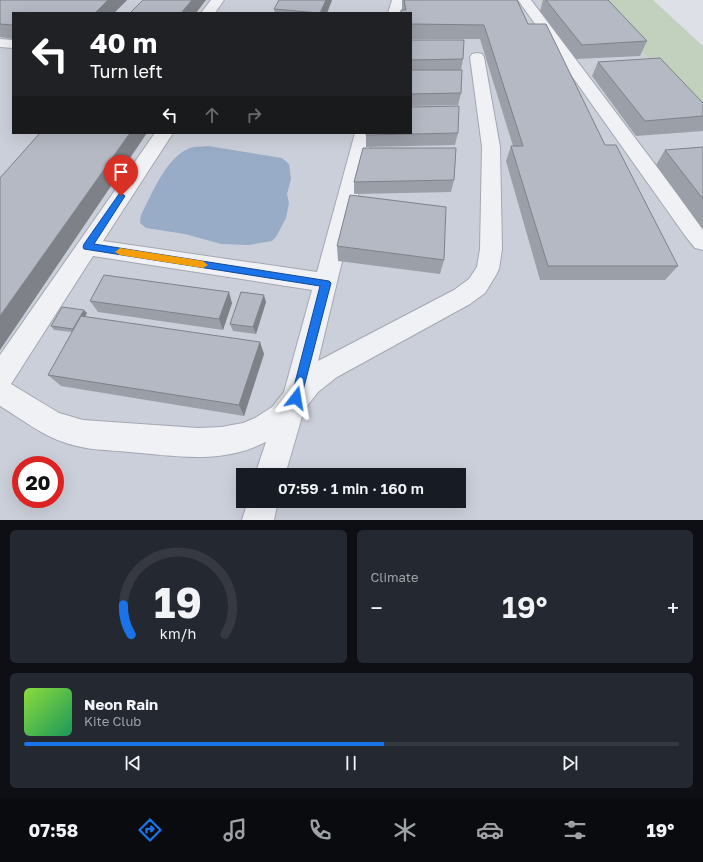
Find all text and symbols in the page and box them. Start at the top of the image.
text: 40 m [90,26,157,59]
icon: left [24,28,76,80]
text: Turn left [90,60,163,82]
icon: left [159,104,181,126]
icon: ahead [201,104,223,126]
icon: right [243,104,265,126]
pin [104,155,138,196]
icon: arrive [110,161,132,183]
position arrow [275,377,317,419]
speed limit sign: 20 [12,456,64,508]
text: 07:59 · 1 min · 160 m [278,479,424,497]
text: Climate [371,569,418,585]
text: 19 [154,576,202,626]
text: 19° [502,589,548,625]
text: − [371,594,383,621]
text: + [667,594,679,621]
text: km/h [160,624,196,641]
text: Neon Rain [84,695,158,713]
text: Kite Club [84,713,141,729]
icon: previous [122,752,144,774]
icon: pause [340,752,362,774]
icon: next [559,752,581,774]
icon: directions [136,816,164,844]
icon: music [221,816,249,844]
icon: phone [306,816,334,844]
icon: climate [391,816,419,844]
icon: car [476,816,504,844]
icon: filters [561,816,589,844]
text: 07:58 [29,819,78,841]
text: 19° [647,819,674,841]

